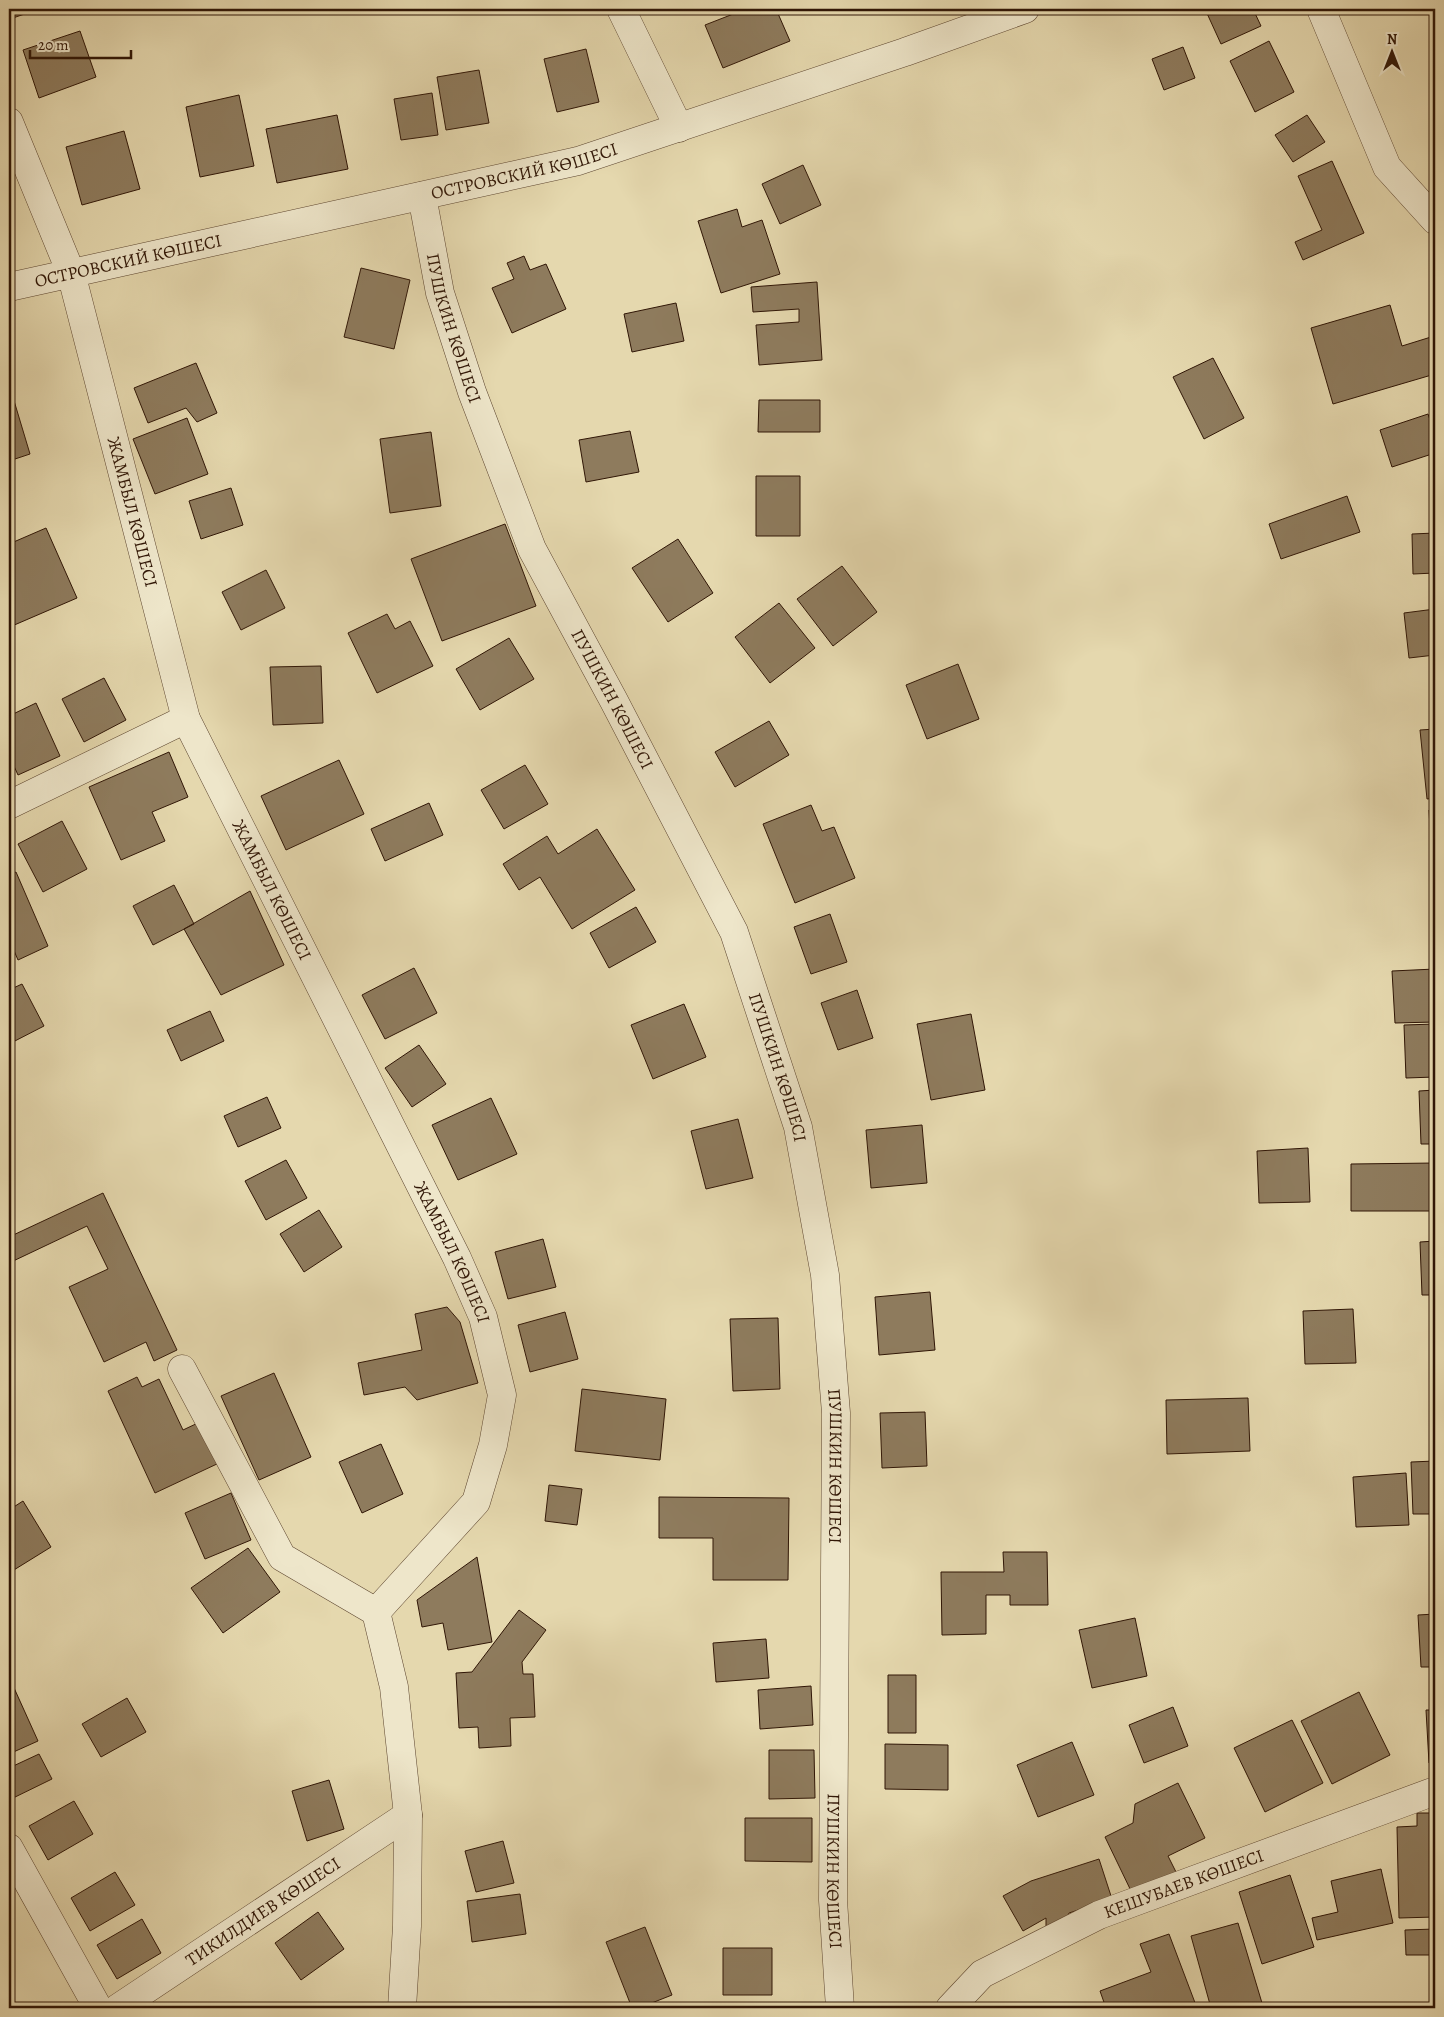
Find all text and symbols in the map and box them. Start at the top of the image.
scale bar [30,28,131,60]
north arrow [1366,28,1416,78]
text: N [1387,30,1397,49]
text: 20 m [38,35,69,55]
street label: ОСТРОВСКИЙ КӨШЕСІ [429,137,620,205]
street label: ОСТРОВСКИЙ КӨШЕСІ [32,228,224,293]
street label: ПУШКИН КӨШЕСІ [421,251,487,407]
street label: ЖАМБЫЛ КӨШЕСІ [102,434,163,590]
street label: ПУШКИН КӨШЕСІ [565,625,659,773]
street label: ЖАМБЫЛ КӨШЕСІ [227,816,317,964]
street label: ПУШКИН КӨШЕСІ [743,990,812,1144]
street label: ЖАМБЫЛ КӨШЕСІ [408,1177,496,1325]
street label: ПУШКИН КӨШЕСІ [822,1388,848,1544]
street label: ПУШКИН КӨШЕСІ [821,1793,848,1949]
street label: КЕШУБАЕВ КӨШЕСІ [1100,1843,1267,1924]
street label: ТИКИЛДИЕВ КӨШЕСІ [181,1851,345,1972]

